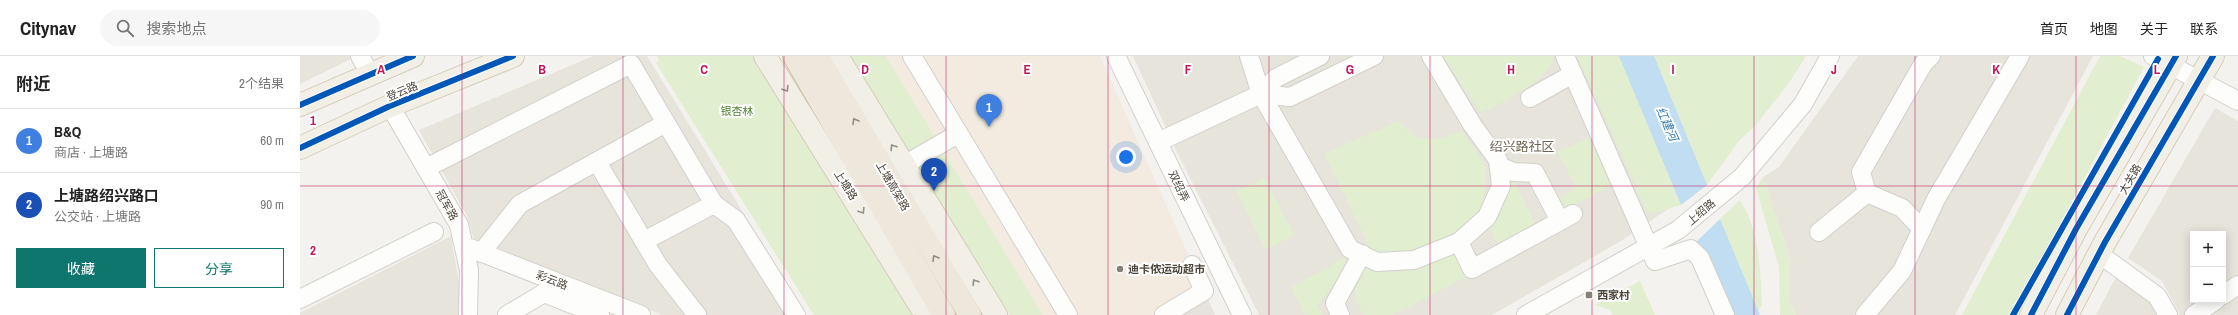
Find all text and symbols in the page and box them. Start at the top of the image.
search box [100,10,380,46]
text: Citynav [20,15,76,41]
icon: search [114,17,136,39]
text: 搜索地点 [146,18,206,39]
text: 首页 [2040,20,2068,38]
text: 地图 [2090,20,2118,38]
text: 关于 [2140,20,2168,38]
text: 联系 [2190,20,2218,38]
text: A [377,61,385,78]
text: B [538,61,546,78]
text: C [700,61,708,78]
text: D [861,61,869,78]
text: E [1023,61,1031,78]
text: F [1185,61,1192,78]
text: G [1346,61,1354,78]
text: H [1507,61,1515,78]
text: I [1672,61,1675,78]
text: J [1831,61,1837,78]
text: K [1992,61,2000,78]
text: L [2154,61,2161,78]
text: 附近 [16,72,50,95]
text: 2个结果 [239,75,284,92]
street label: 登云路 [384,78,420,104]
one-way arrow [781,85,788,92]
pin: 1 [976,94,1002,127]
park label: 银杏林 [721,104,754,118]
water label: 红建河 [1652,104,1682,146]
text: 1 [310,112,316,129]
one-way arrow [853,118,860,125]
text: B&Q [54,121,81,142]
text: 1 [26,132,32,149]
text: 60 m [260,132,284,149]
district label: 绍兴路社区 [1489,138,1555,155]
text: 商店 · 上塘路 [54,144,128,161]
one-way arrow [890,144,898,151]
your location [1116,147,1136,167]
pin: 2 [921,158,947,191]
street label: 上塘高架路 [873,159,913,213]
street label: 大关路 [2116,161,2144,197]
street label: 上塘路 [831,167,861,203]
street label: 双绍弄 [1165,168,1193,204]
text: 上塘路绍兴路口 [54,185,159,206]
street label: 冠军路 [433,187,461,223]
text: 2 [26,196,32,213]
text: 90 m [260,196,284,213]
street label: 上绍路 [1684,196,1718,228]
one-way arrow [857,207,864,214]
text: 公交站 · 上塘路 [54,208,141,225]
map controls [2190,231,2226,303]
button: + [2190,231,2226,267]
text: 2 [310,242,316,259]
button: 收藏 [16,248,146,288]
button: 分享 [154,248,284,288]
one-way arrow [933,255,940,262]
place label: 迪卡侬运动超市 [1128,262,1205,276]
marker: 迪卡侬运动超市 [1115,264,1125,274]
button: − [2190,267,2226,303]
street label: 彩云路 [534,268,570,292]
one-way arrow [973,279,980,286]
place label: 西家村 [1597,288,1630,302]
marker: 西家村 [1584,290,1594,300]

